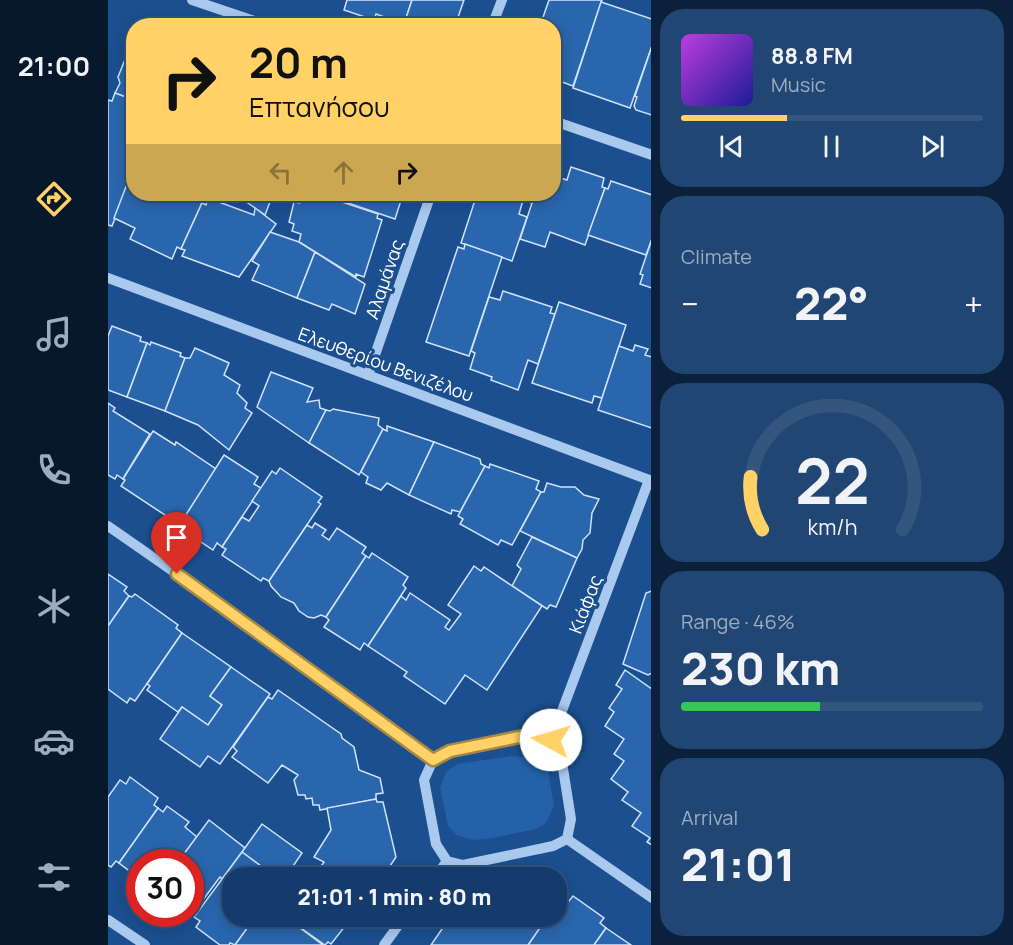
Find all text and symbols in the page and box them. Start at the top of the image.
text: 20 m [249,33,348,91]
text: 88.8 FM [771,41,853,71]
icon: right [150,42,228,120]
text: 21:00 [18,47,90,84]
text: Music [771,71,826,98]
text: Επτανήσου [249,88,390,125]
icon: previous [715,130,748,163]
icon: pause [815,130,848,163]
icon: next [916,130,949,163]
icon: left [264,156,297,189]
icon: ahead [327,156,360,189]
icon: right [390,156,423,189]
icon: directions [33,178,75,220]
street label: Αλαμάνας [359,236,409,322]
text: Climate [681,243,752,270]
text: 22° [794,272,869,334]
text: − [681,281,699,326]
text: + [964,281,983,326]
icon: music [33,313,75,355]
street label: Ελευθερίου Βενιζέλου [295,321,477,407]
text: 22 [795,437,869,523]
icon: phone [33,449,75,491]
pin [151,512,202,574]
text: km/h [807,512,857,541]
icon: arrive [160,521,193,554]
street label: Κιάφας [563,571,607,637]
icon: climate [33,585,75,627]
text: Range · 46% [681,608,795,635]
text: 230 km [681,637,840,699]
position arrow [519,708,583,772]
icon: car [33,720,75,762]
text: Arrival [681,804,738,831]
text: 21:01 [681,833,795,895]
speed limit sign: 30 [126,849,204,927]
icon: filters [33,856,75,898]
text: 21:01 · 1 min · 80 m [298,882,492,912]

